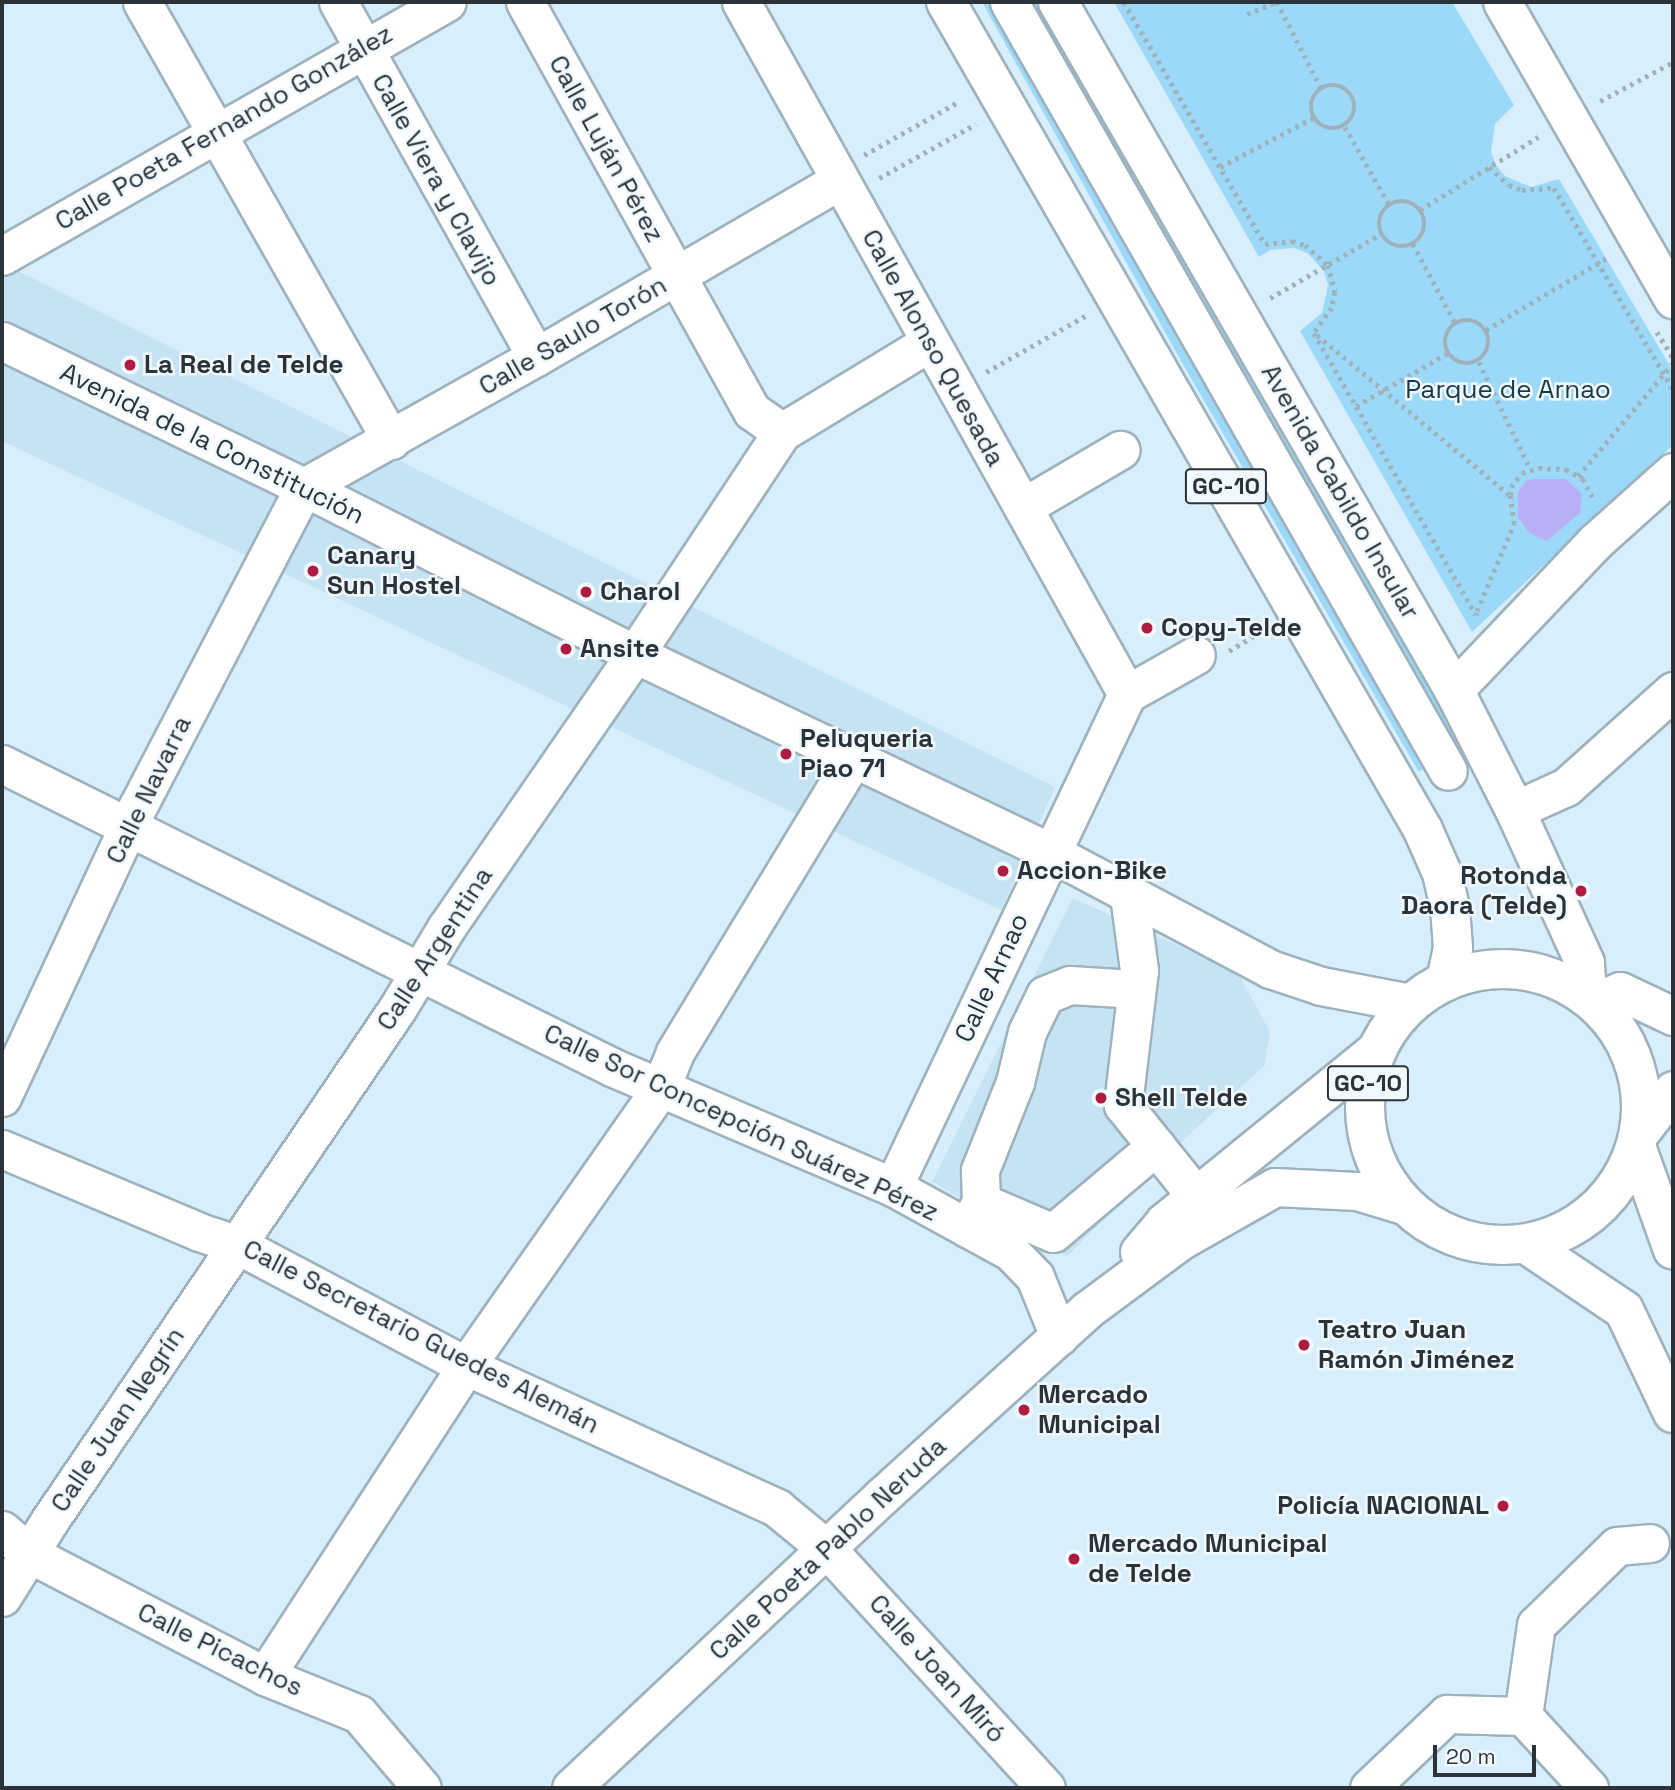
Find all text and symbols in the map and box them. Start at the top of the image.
street label: Calle Poeta Fernando González [50,19,398,237]
street label: Calle Luján Pérez [542,50,670,248]
street label: Calle Viera y Clavijo [365,68,507,292]
street label: Calle Alonso Quesada [855,224,1011,472]
street label: Calle Saulo Torón [473,269,673,403]
place label: La Real de Telde [144,349,344,381]
street label: Avenida de la Constitución [55,357,369,531]
marker: La Real de Telde [122,357,138,373]
street label: Avenida Cabildo Insular [1254,359,1426,625]
park label: Parque de Arnao [1405,374,1611,406]
road number: GC-10 [1184,466,1268,506]
place label: Canary Sun Hostel [327,540,461,602]
marker: Canary Sun Hostel [305,563,321,579]
place label: Charol [600,576,680,608]
marker: Charol [578,584,594,600]
place label: Copy-Telde [1161,612,1302,644]
marker: Copy-Telde [1139,620,1155,636]
place label: Ansite [580,633,659,665]
marker: Ansite [558,641,574,657]
street label: Calle Navarra [100,711,198,869]
place label: Peluqueria Piao 71 [800,723,933,784]
marker: Peluqueria Piao 71 [778,746,794,762]
place label: Accion-Bike [1017,855,1167,887]
place label: Rotonda Daora (Telde) [1401,860,1567,922]
street label: Calle Argentina [370,861,500,1037]
marker: Accion-Bike [995,863,1011,879]
marker: Rotonda Daora (Telde) [1573,883,1589,899]
street label: Calle Arnao [948,908,1036,1048]
street label: Calle Sor Concepción Suárez Pérez [539,1018,943,1228]
road number: GC-10 [1326,1063,1410,1104]
place label: Shell Telde [1115,1082,1249,1114]
marker: Shell Telde [1093,1090,1109,1106]
street label: Calle Secretario Guedes Alemán [238,1233,604,1441]
place label: Teatro Juan Ramón Jiménez [1318,1314,1514,1376]
street label: Calle Juan Negrín [45,1322,191,1518]
marker: Teatro Juan Ramón Jiménez [1296,1337,1312,1353]
place label: Mercado Municipal [1038,1379,1161,1440]
marker: Mercado Municipal [1016,1402,1032,1418]
street label: Calle Poeta Pablo Neruda [703,1431,953,1667]
place label: Policía NACIONAL [1277,1490,1489,1522]
marker: Policía NACIONAL [1495,1498,1511,1514]
place label: Mercado Municipal de Telde [1088,1528,1327,1590]
marker: Mercado Municipal de Telde [1066,1551,1082,1567]
street label: Calle Joan Miró [862,1588,1012,1750]
street label: Calle Picachos [132,1597,308,1703]
scale bar [1437,1730,1540,1774]
text: 20 m [1446,1743,1496,1770]

